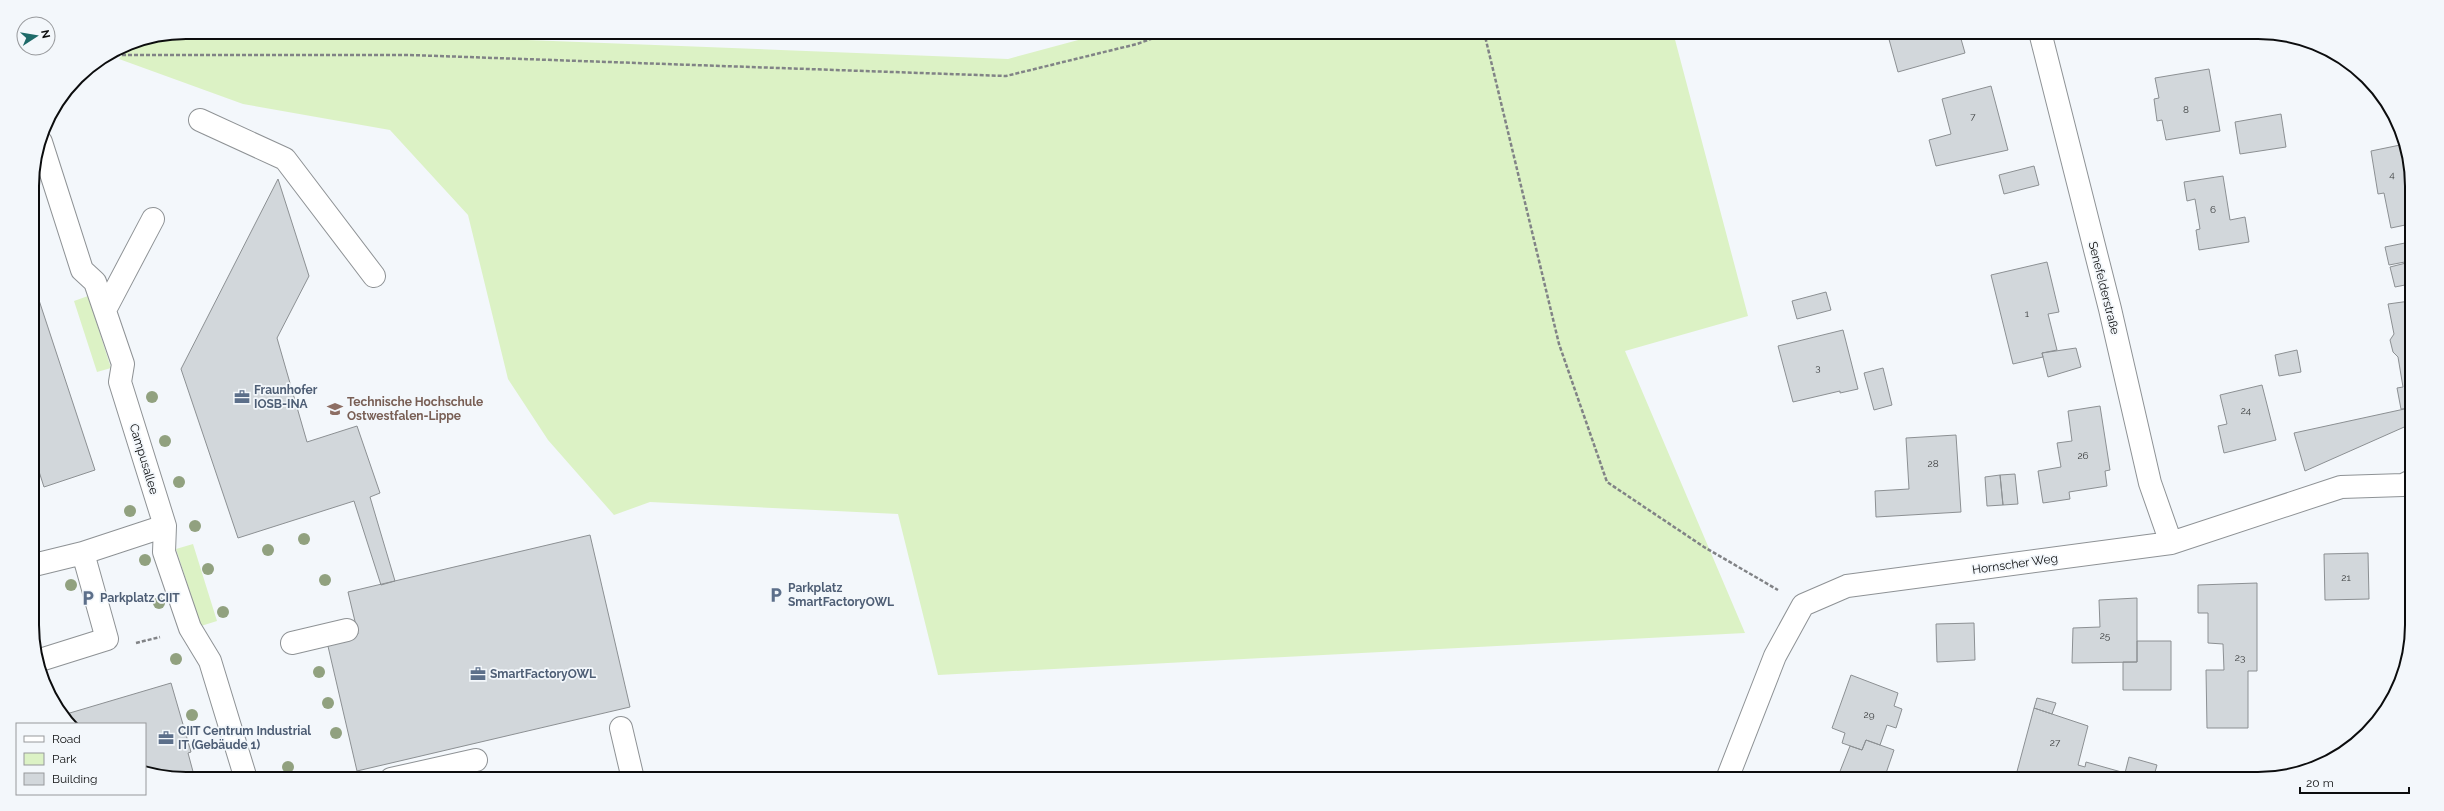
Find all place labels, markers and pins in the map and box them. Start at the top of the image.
place label: Fraunhofer IOSB-INA [254,383,318,411]
office icon: Fraunhofer IOSB-INA [233,388,251,406]
place label: Technische Hochschule Ostwestfalen-Lippe [347,395,483,423]
school or university icon: Technische Hochschule Ostwestfalen-Lippe [326,400,344,418]
place label: Parkplatz SmartFactoryOWL [788,581,894,609]
parking icon: Parkplatz SmartFactoryOWL [767,586,785,604]
parking icon: Parkplatz CIIT [79,589,97,607]
place label: Parkplatz CIIT [100,591,180,605]
office icon: SmartFactoryOWL [469,665,487,683]
place label: SmartFactoryOWL [490,667,596,681]
place label: CIIT Centrum Industrial IT (Gebäude 1) [178,724,311,752]
office icon: CIIT Centrum Industrial IT (Gebäude 1) [157,729,175,747]

